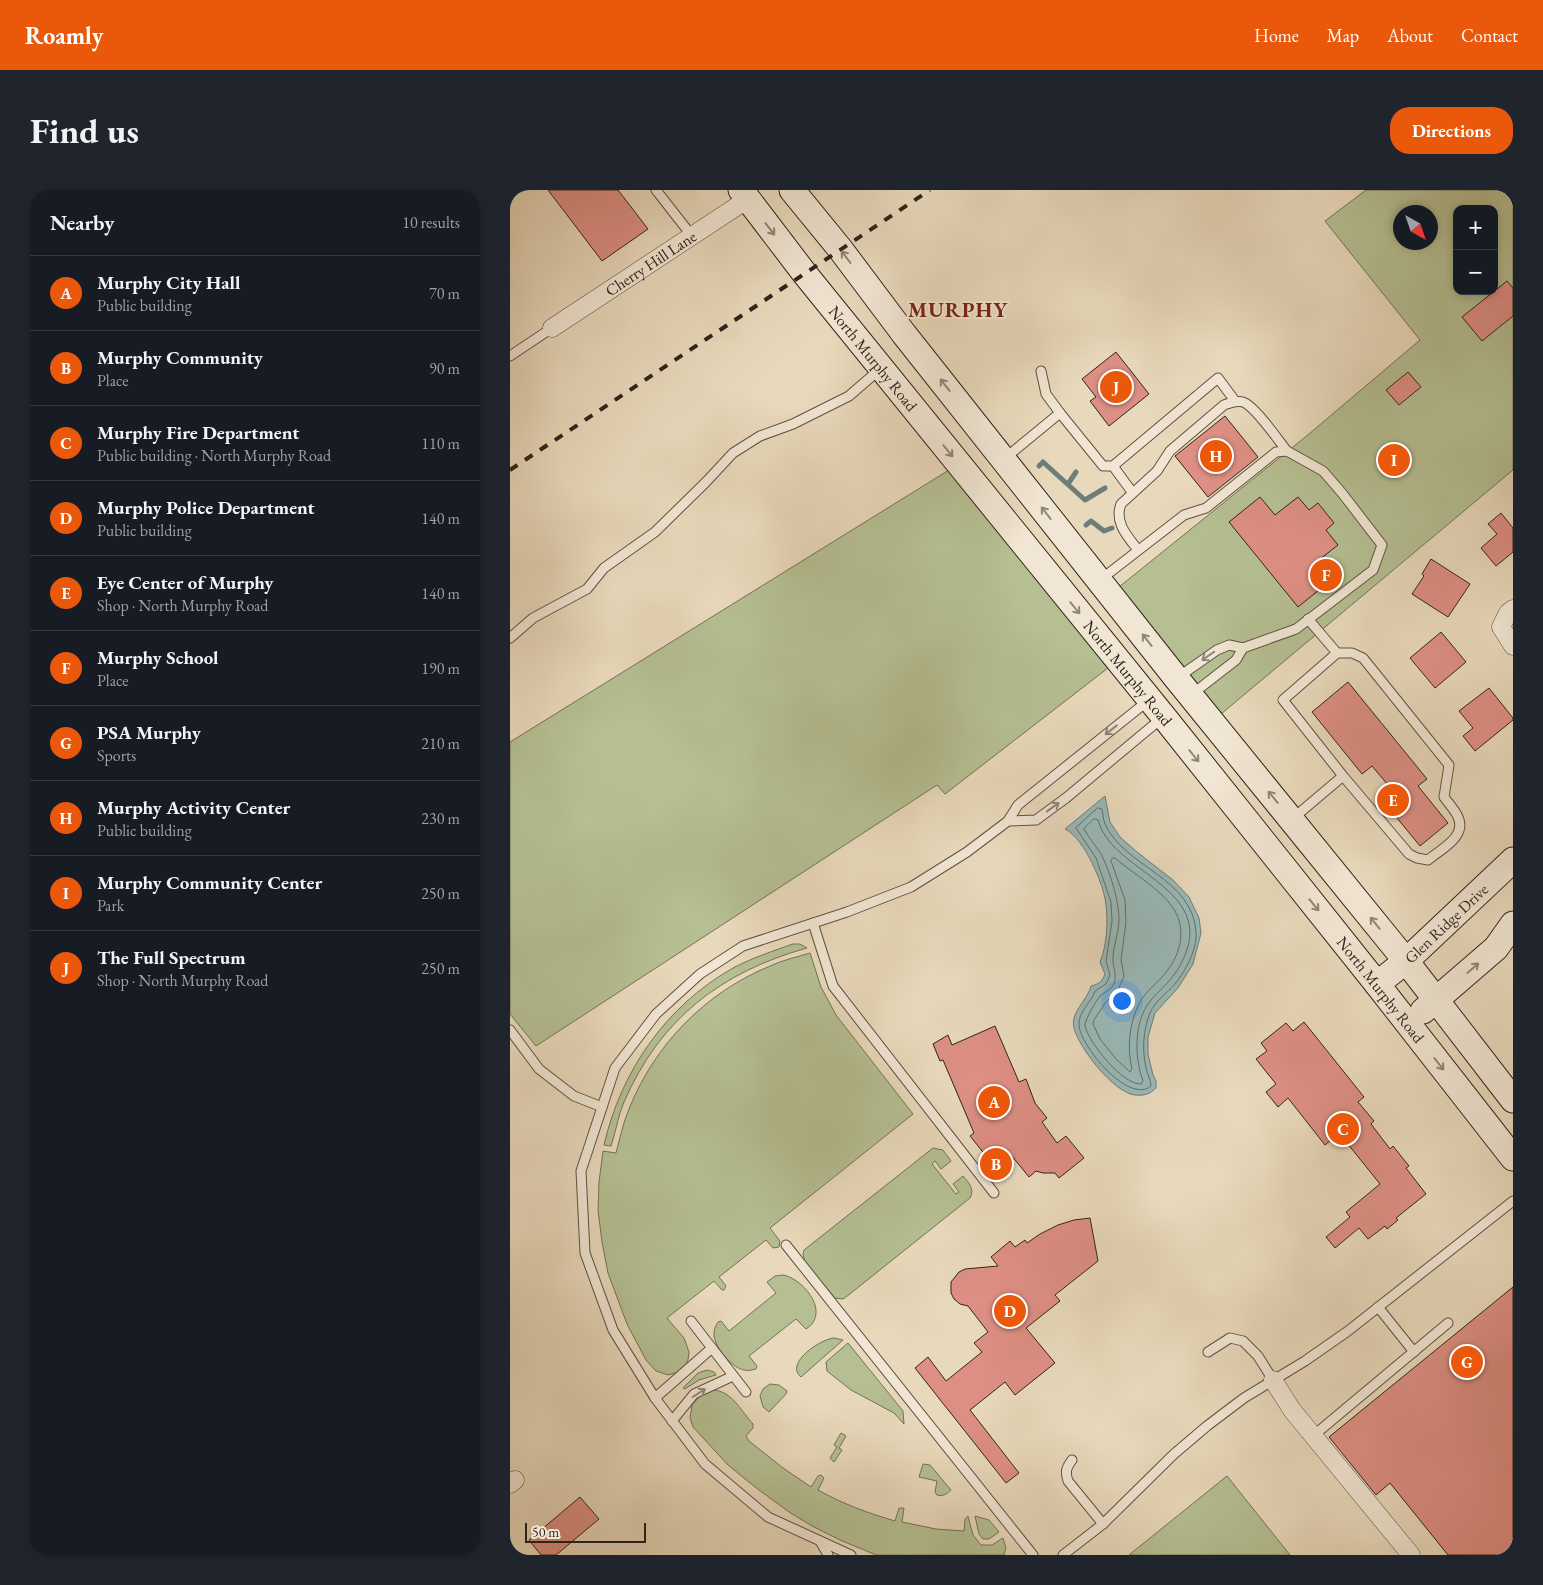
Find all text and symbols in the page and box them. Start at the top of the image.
text: Roamly [25,20,103,51]
text: Home [1254,24,1299,47]
text: Map [1327,24,1359,47]
text: About [1387,24,1433,47]
text: Contact [1461,24,1518,47]
button: Directions [1390,107,1513,154]
text: Find us [30,108,139,153]
north arrow [1393,205,1438,250]
map controls [1453,205,1498,295]
button: + [1453,205,1498,250]
text: Nearby [50,209,114,236]
text: 10 results [402,212,460,233]
one-way arrow [765,222,776,235]
street label: Cherry Hill Lane [601,225,700,301]
one-way arrow [841,250,851,264]
button: − [1453,250,1498,295]
text: Murphy City Hall [97,270,240,295]
text: A [60,283,72,304]
text: 70 m [429,283,460,304]
text: Public building [97,295,192,316]
district label: MURPHY [908,296,1008,323]
street label: North Murphy Road [824,301,923,416]
text: Murphy Community [97,345,263,370]
text: B [61,358,71,379]
text: 90 m [429,358,460,379]
pin: J [1100,368,1132,406]
text: Place [97,370,129,391]
one-way arrow [940,379,951,392]
text: Murphy Fire Department [97,420,299,445]
text: C [60,433,72,454]
text: 110 m [421,433,460,454]
pin: H [1200,437,1232,475]
pin: I [1378,441,1410,479]
one-way arrow [943,444,954,457]
text: Public building · North Murphy Road [97,445,331,466]
text: Murphy Police Department [97,495,315,520]
one-way arrow [1041,507,1052,520]
text: D [60,508,72,529]
text: 140 m [421,508,460,529]
text: Public building [97,520,192,541]
pin: F [1310,556,1342,594]
text: Eye Center of Murphy [97,570,273,595]
text: E [61,583,71,604]
text: 140 m [421,583,460,604]
text: Shop · North Murphy Road [97,595,268,616]
one-way arrow [1069,601,1080,614]
street label: North Murphy Road [1079,616,1178,731]
one-way arrow [1142,633,1152,647]
text: Murphy School [97,645,218,670]
one-way arrow [1202,651,1216,661]
text: F [62,658,70,679]
text: 190 m [421,658,460,679]
text: Place [97,670,129,691]
text: PSA Murphy [97,720,201,745]
one-way arrow [1105,725,1118,736]
text: G [60,733,72,754]
text: 210 m [421,733,460,754]
text: Sports [97,745,136,766]
one-way arrow [1188,749,1199,762]
pin: E [1377,781,1409,819]
one-way arrow [1267,791,1278,804]
text: Murphy Activity Center [97,795,290,820]
one-way arrow [1046,802,1060,812]
text: H [60,808,72,829]
text: 230 m [421,808,460,829]
text: Public building [97,820,192,841]
text: Murphy Community Center [97,870,322,895]
street label: Glen Ridge Drive [1400,879,1492,968]
text: I [63,883,69,904]
text: 250 m [421,883,460,904]
text: Park [97,895,124,916]
one-way arrow [1308,898,1319,911]
one-way arrow [1370,917,1381,930]
street label: North Murphy Road [1332,932,1430,1048]
text: The Full Spectrum [97,945,245,970]
text: J [63,958,69,979]
text: 250 m [421,958,460,979]
one-way arrow [1467,962,1480,974]
text: Shop · North Murphy Road [97,970,268,991]
your location [1109,988,1135,1014]
one-way arrow [1434,1057,1445,1070]
pin: A [978,1083,1010,1121]
pin: C [1327,1110,1359,1148]
pin: B [980,1145,1012,1183]
pin: D [994,1292,1026,1330]
pin: G [1451,1343,1483,1381]
one-way arrow [691,1388,705,1398]
scale bar [525,1520,646,1543]
text: 50 m [532,1523,559,1541]

